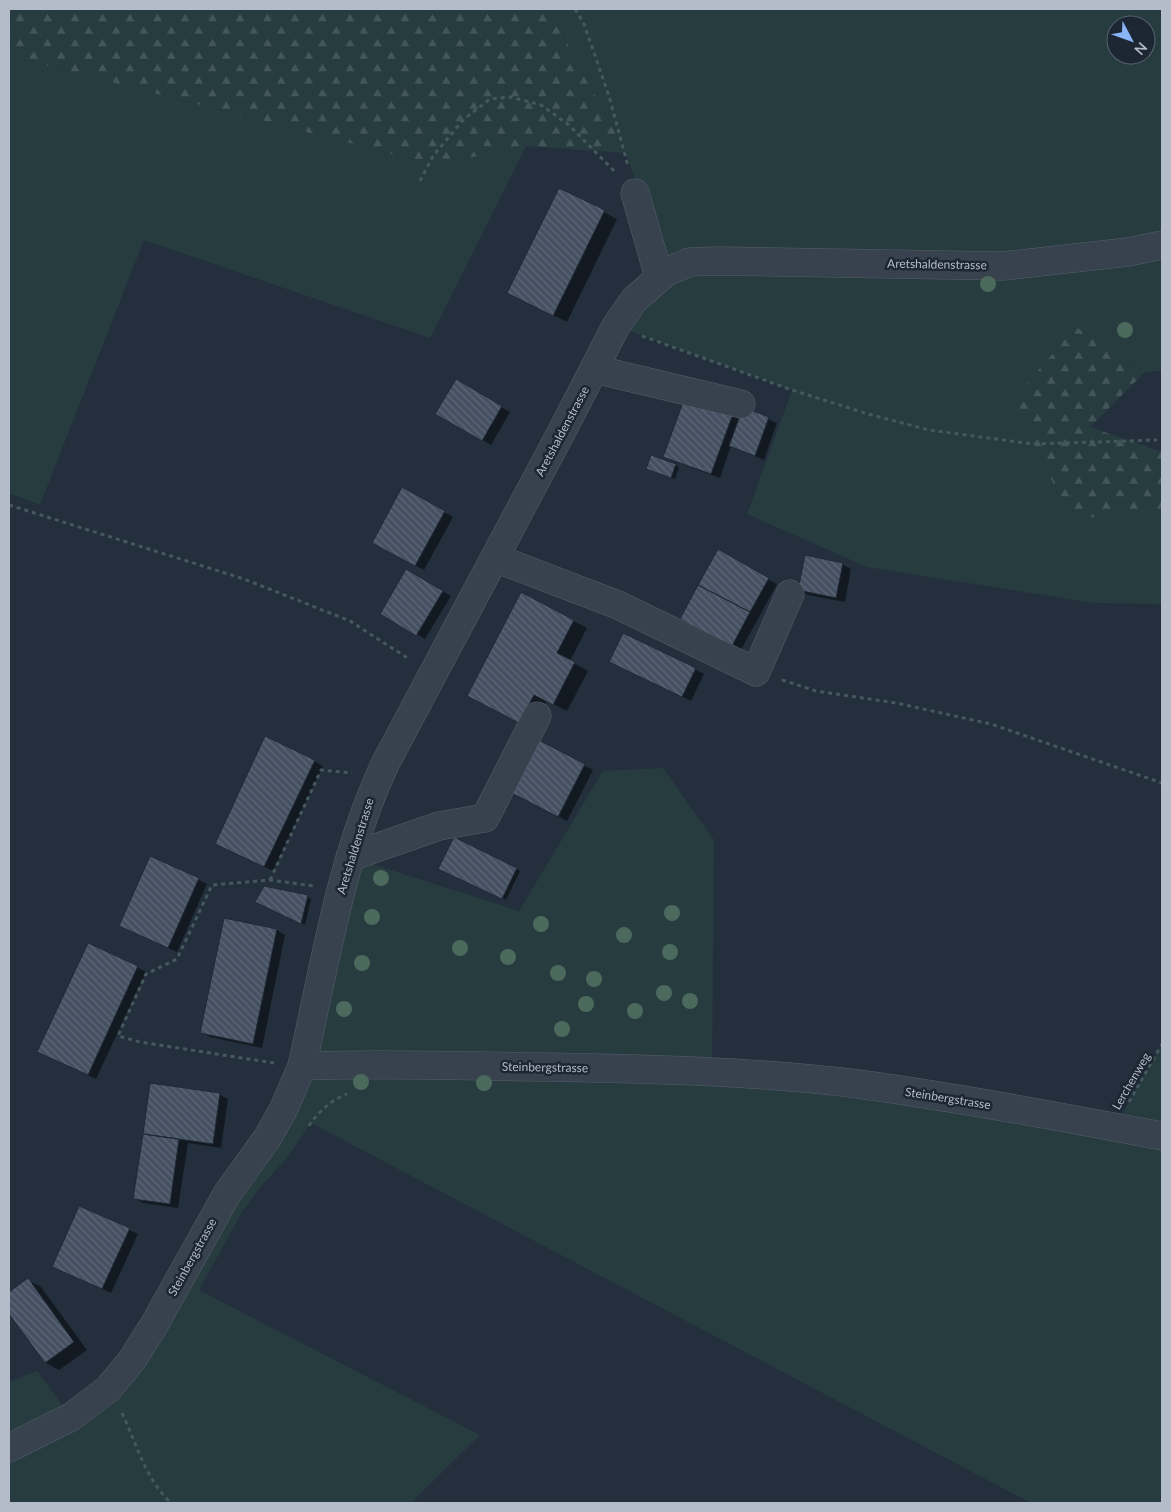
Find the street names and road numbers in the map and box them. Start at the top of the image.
street label: Aretshaldenstrasse [887,256,987,272]
street label: Aretshaldenstrasse [532,383,592,479]
street label: Aretshaldenstrasse [333,796,377,896]
street label: Lerchenweg [1109,1050,1153,1112]
street label: Steinbergstrasse [502,1059,588,1075]
street label: Steinbergstrasse [904,1084,992,1112]
street label: Steinbergstrasse [164,1216,220,1298]

